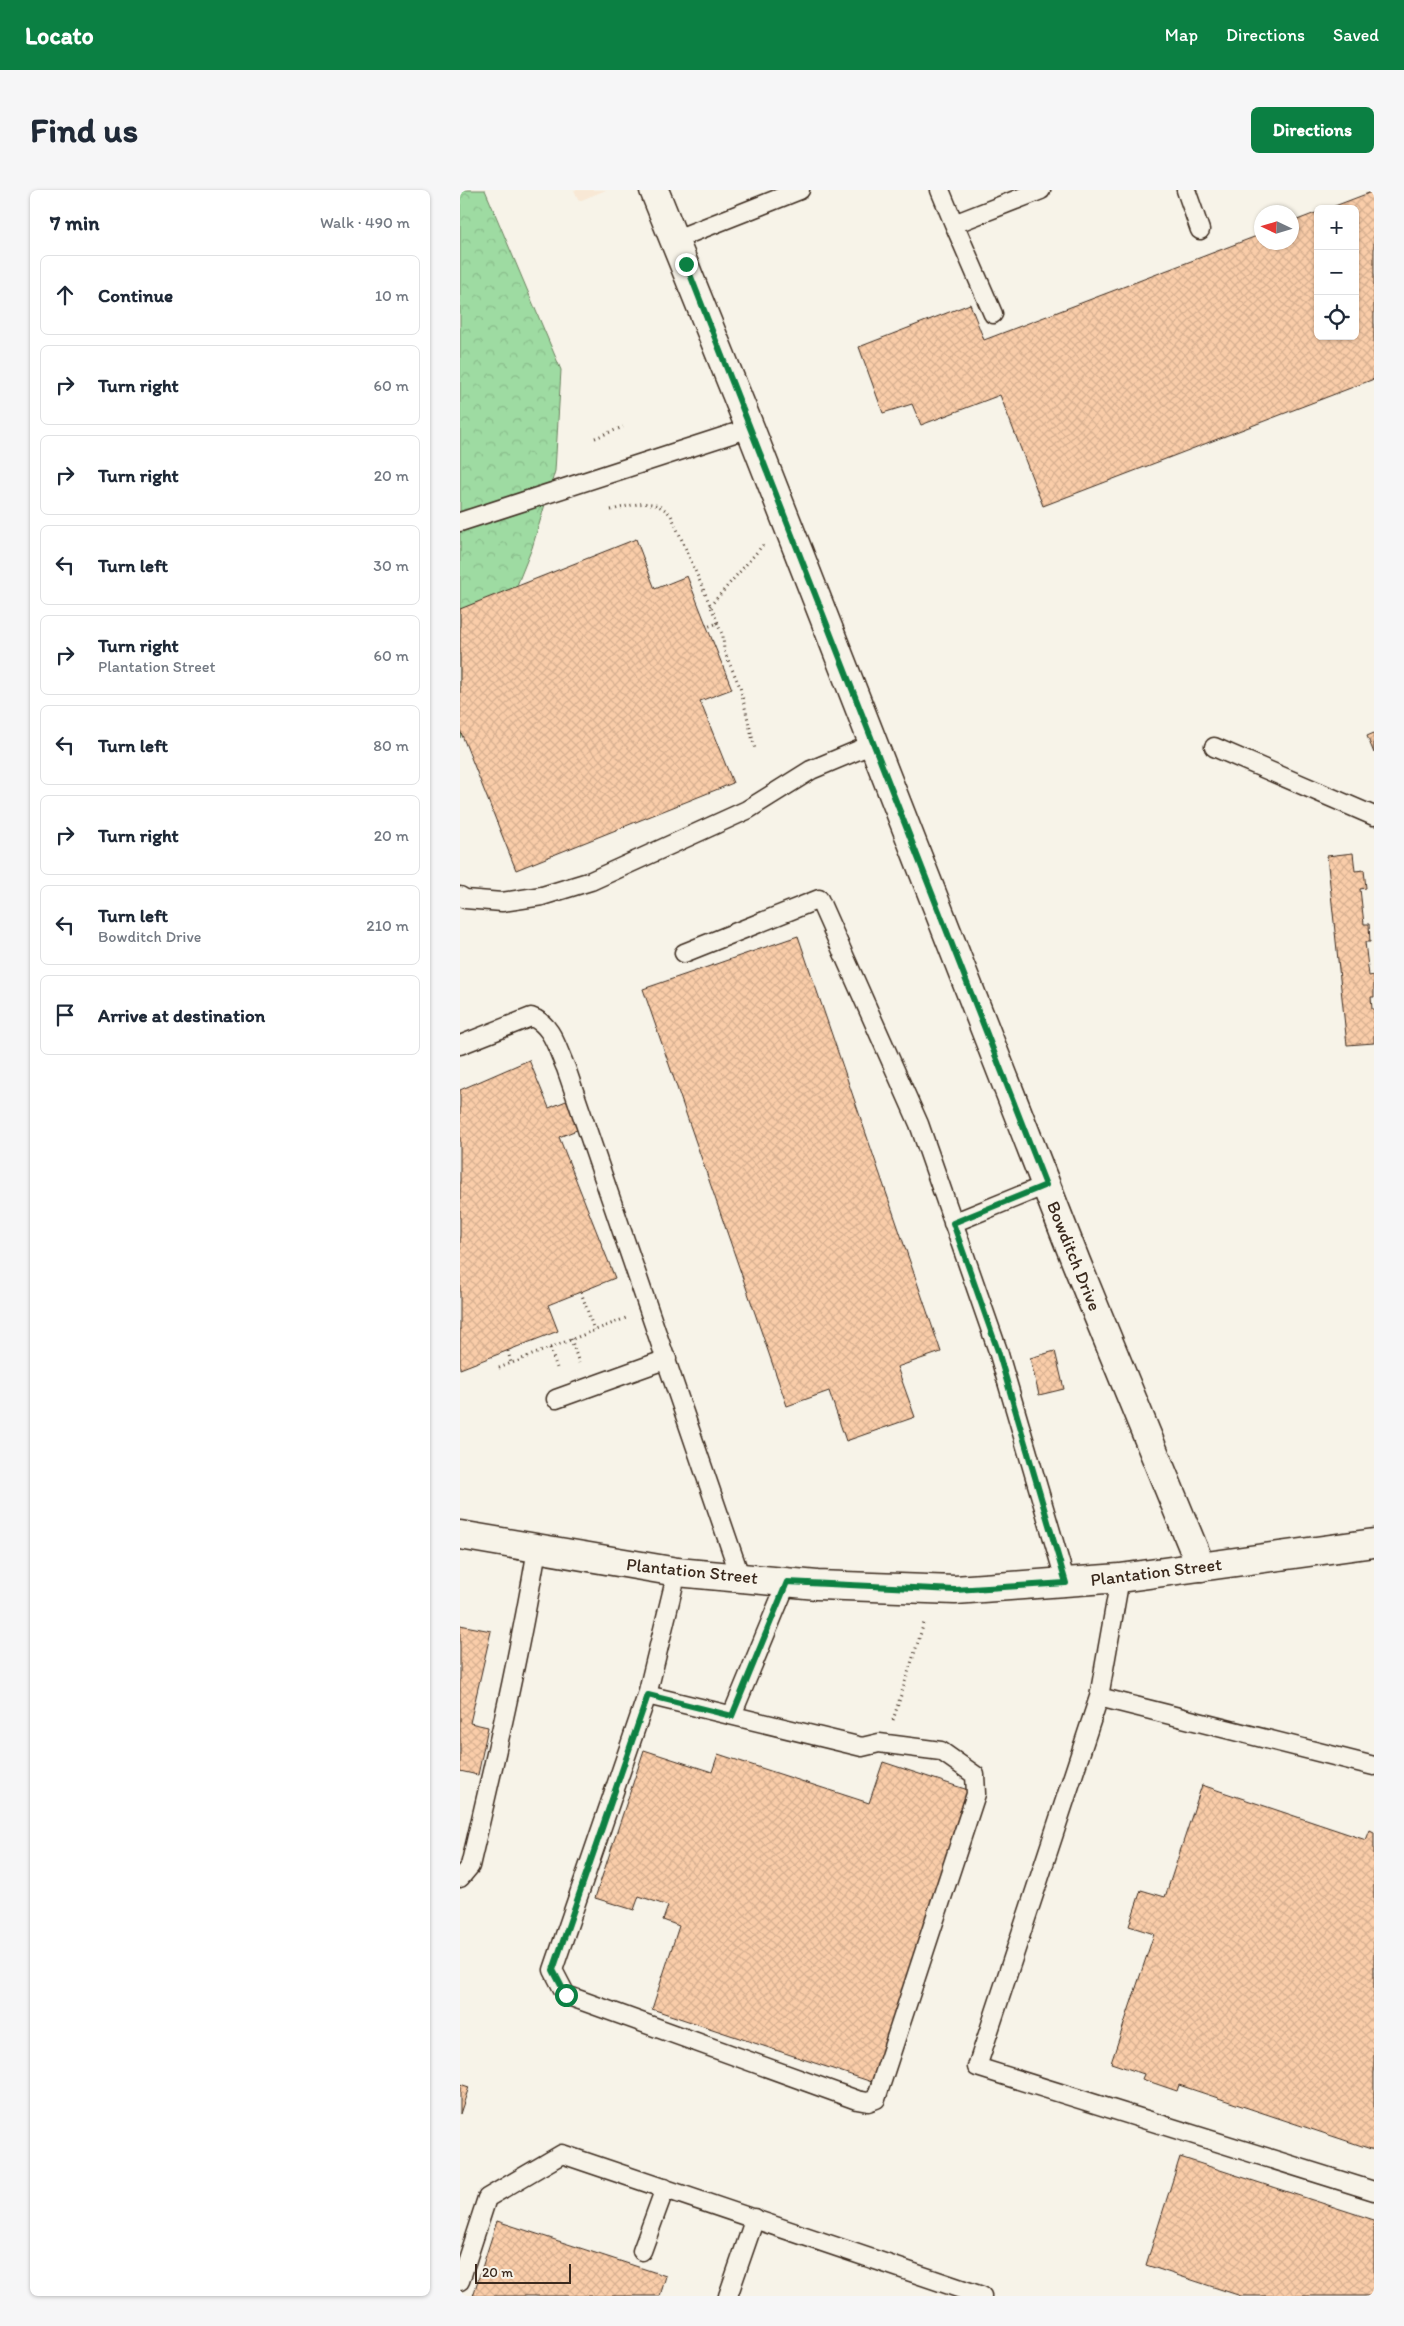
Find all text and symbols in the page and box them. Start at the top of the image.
text: Locato [25,21,94,50]
text: Map [1165,24,1198,46]
text: Directions [1226,24,1305,46]
text: Saved [1333,24,1379,46]
button: Directions [1251,107,1374,153]
text: Find us [30,109,138,151]
north arrow [1254,205,1299,250]
map controls [1314,205,1359,340]
button: + [1314,205,1359,250]
text: 7 min [50,210,99,235]
text: Walk · 490 m [320,213,410,232]
button: − [1314,250,1359,295]
route end [675,253,698,276]
icon: ahead [51,281,79,309]
text: Continue [98,284,173,307]
text: 10 m [375,286,409,305]
button: locate [1314,295,1359,340]
icon: right [51,371,79,399]
text: Turn right [98,374,179,397]
text: 60 m [374,376,409,395]
icon: right [51,461,79,489]
text: Turn right [98,464,179,487]
text: 20 m [374,466,409,485]
icon: left [51,551,79,579]
text: Turn left [98,554,168,577]
text: 30 m [373,556,409,575]
text: Turn right [98,634,179,657]
icon: right [51,641,79,669]
text: 60 m [374,646,409,665]
text: Plantation Street [98,657,215,676]
icon: left [51,731,79,759]
text: Turn left [98,734,168,757]
text: 80 m [373,736,409,755]
icon: right [51,821,79,849]
text: Turn right [98,824,179,847]
text: 20 m [374,826,409,845]
text: Turn left [98,904,168,927]
icon: left [51,911,79,939]
text: 210 m [366,916,409,935]
text: Bowditch Drive [98,927,201,946]
icon: arrive [51,1001,79,1029]
text: Arrive at destination [98,1004,265,1027]
street label: Bowditch Drive [1042,1198,1106,1314]
street label: Plantation Street [625,1553,759,1589]
street label: Plantation Street [1089,1553,1223,1591]
route start [555,1984,578,2007]
scale bar [475,2261,571,2284]
text: 20 m [482,2264,513,2281]

